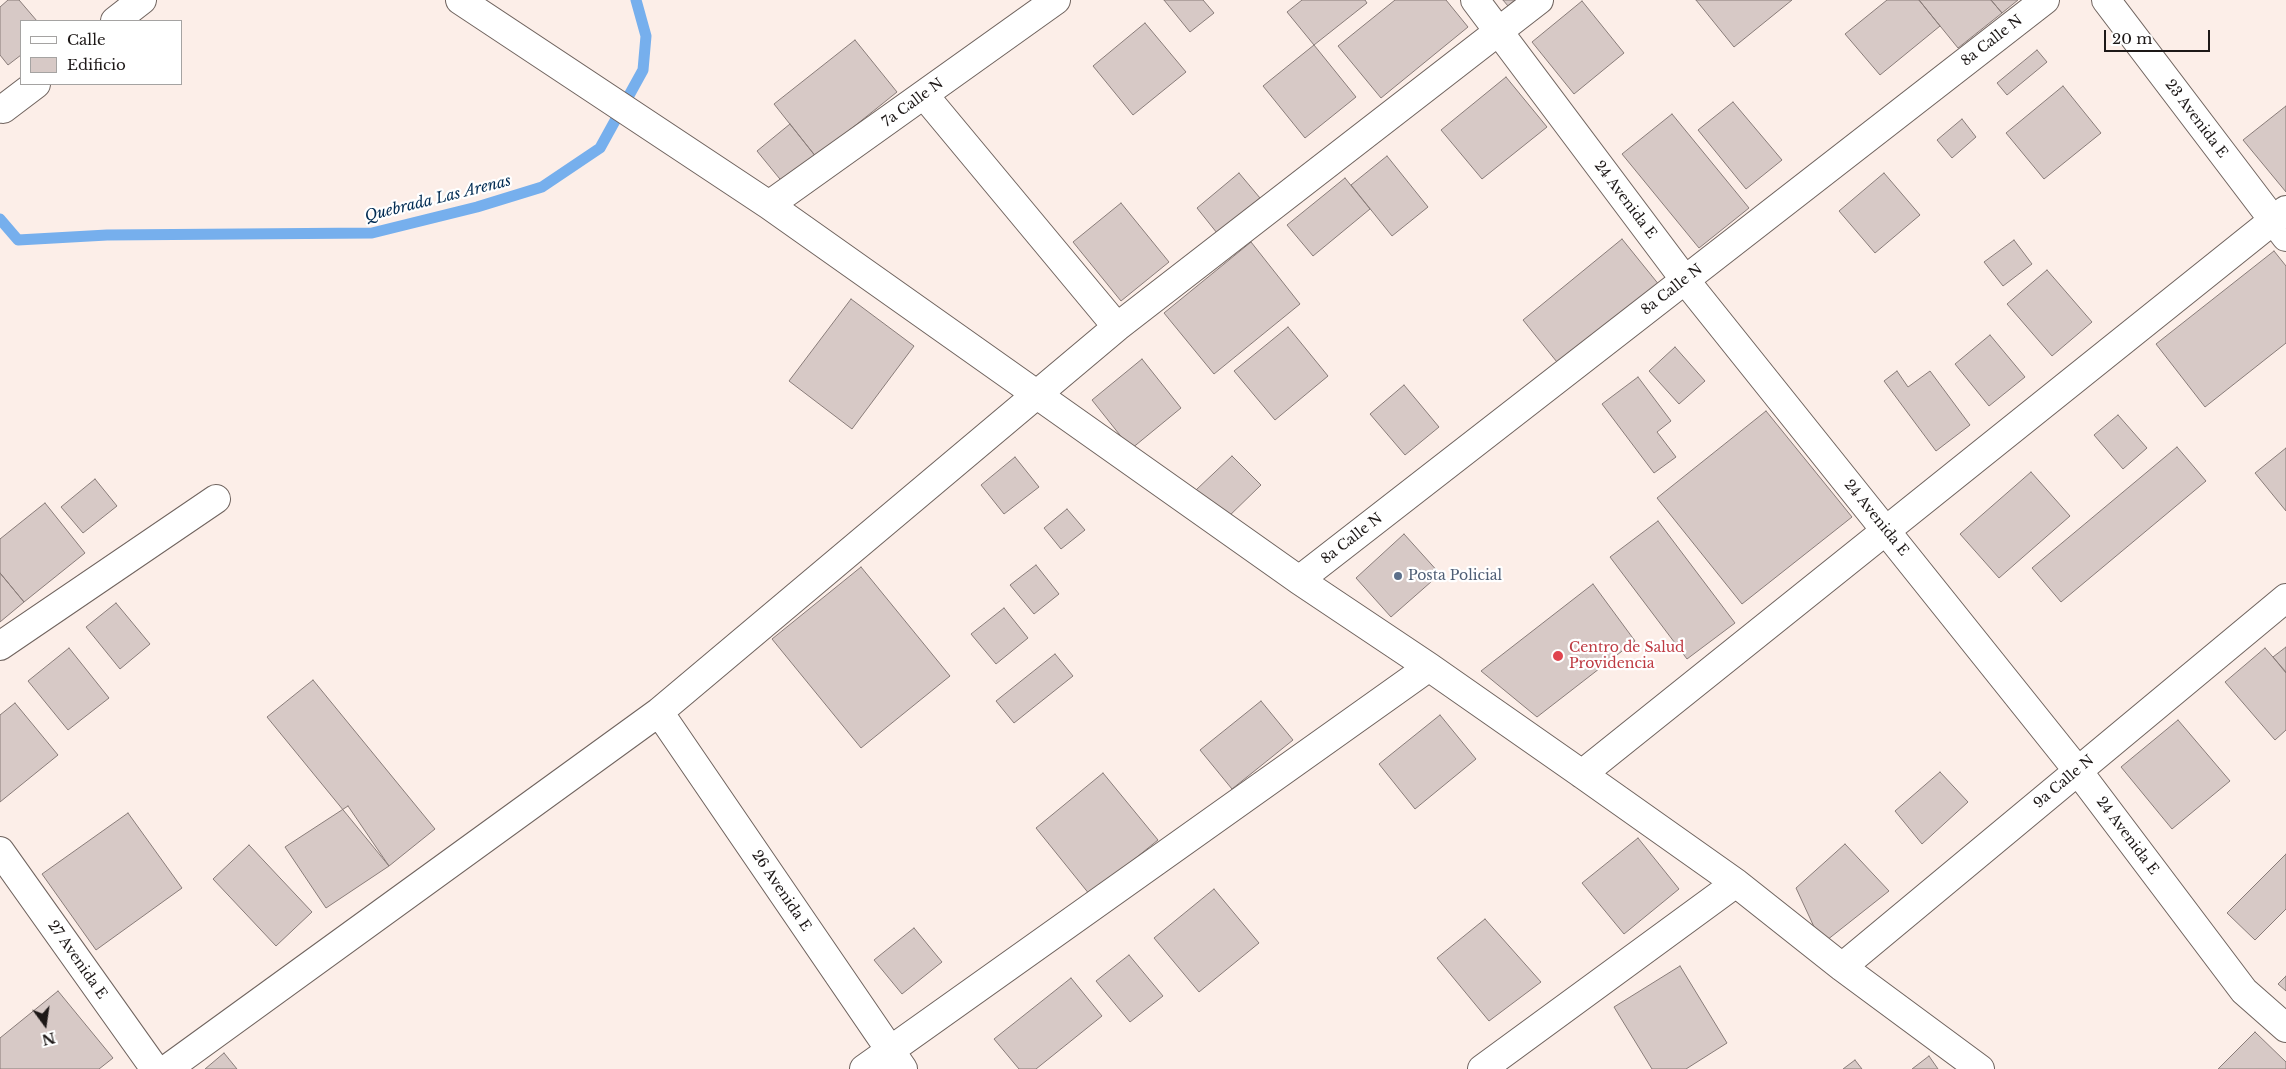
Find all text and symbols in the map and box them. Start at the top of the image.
street label: 8a Calle N [1958,12,2026,70]
legend [20,20,182,85]
scale bar [2106,20,2212,52]
text: 20 m [2112,29,2152,48]
text: Calle [67,30,106,49]
text: Edificio [67,55,126,74]
street label: 7a Calle N [879,75,947,131]
street label: 23 Avenida E [2161,77,2231,161]
street label: 24 Avenida E [1590,158,1660,242]
water label: Quebrada Las Arenas [363,172,513,226]
street label: 8a Calle N [1638,261,1706,319]
street label: 24 Avenida E [1840,477,1912,559]
street label: 8a Calle N [1318,510,1386,568]
place label: Posta Policial [1408,568,1502,584]
marker: Posta Policial [1392,570,1404,582]
place label: Centro de Salud Providencia [1569,640,1685,672]
marker: Centro de Salud Providencia [1551,649,1565,663]
street label: 9a Calle N [2030,752,2098,812]
street label: 24 Avenida E [2092,794,2162,878]
street label: 26 Avenida E [748,847,814,935]
street label: 27 Avenida E [44,918,110,1002]
north arrow [20,999,70,1049]
text: N [40,1028,57,1049]

